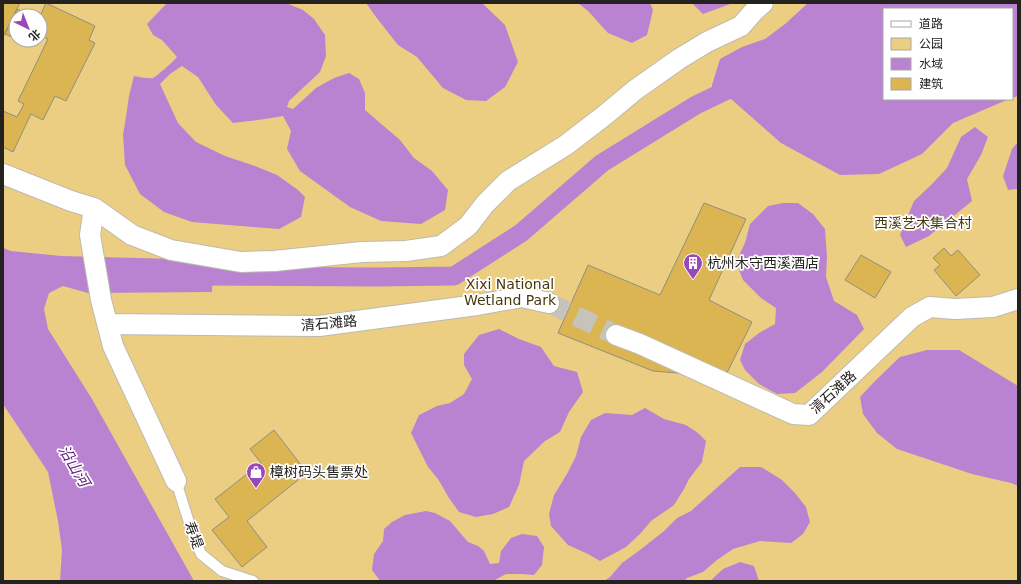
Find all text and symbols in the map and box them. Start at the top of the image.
north arrow [8,8,48,48]
legend [883,8,1013,100]
text: 道路 [919,17,943,31]
text: 北 [26,26,43,43]
text: 公园 [919,37,943,51]
text: 水域 [919,57,943,71]
text: 建筑 [919,77,943,91]
park label: 西溪艺术集合村 [874,215,972,231]
building icon: 杭州木守西溪酒店 [682,252,704,280]
place label: 杭州木守西溪酒店 [707,255,819,271]
park label: Xixi National Wetland Park [464,276,557,308]
street label: 清石滩路 [300,313,358,333]
street label: 清石滩路 [807,367,859,417]
water label: 沿山河 [55,442,95,492]
shop icon: 樟树码头售票处 [245,461,267,489]
place label: 樟树码头售票处 [270,464,368,480]
street label: 寿堤 [182,519,206,551]

